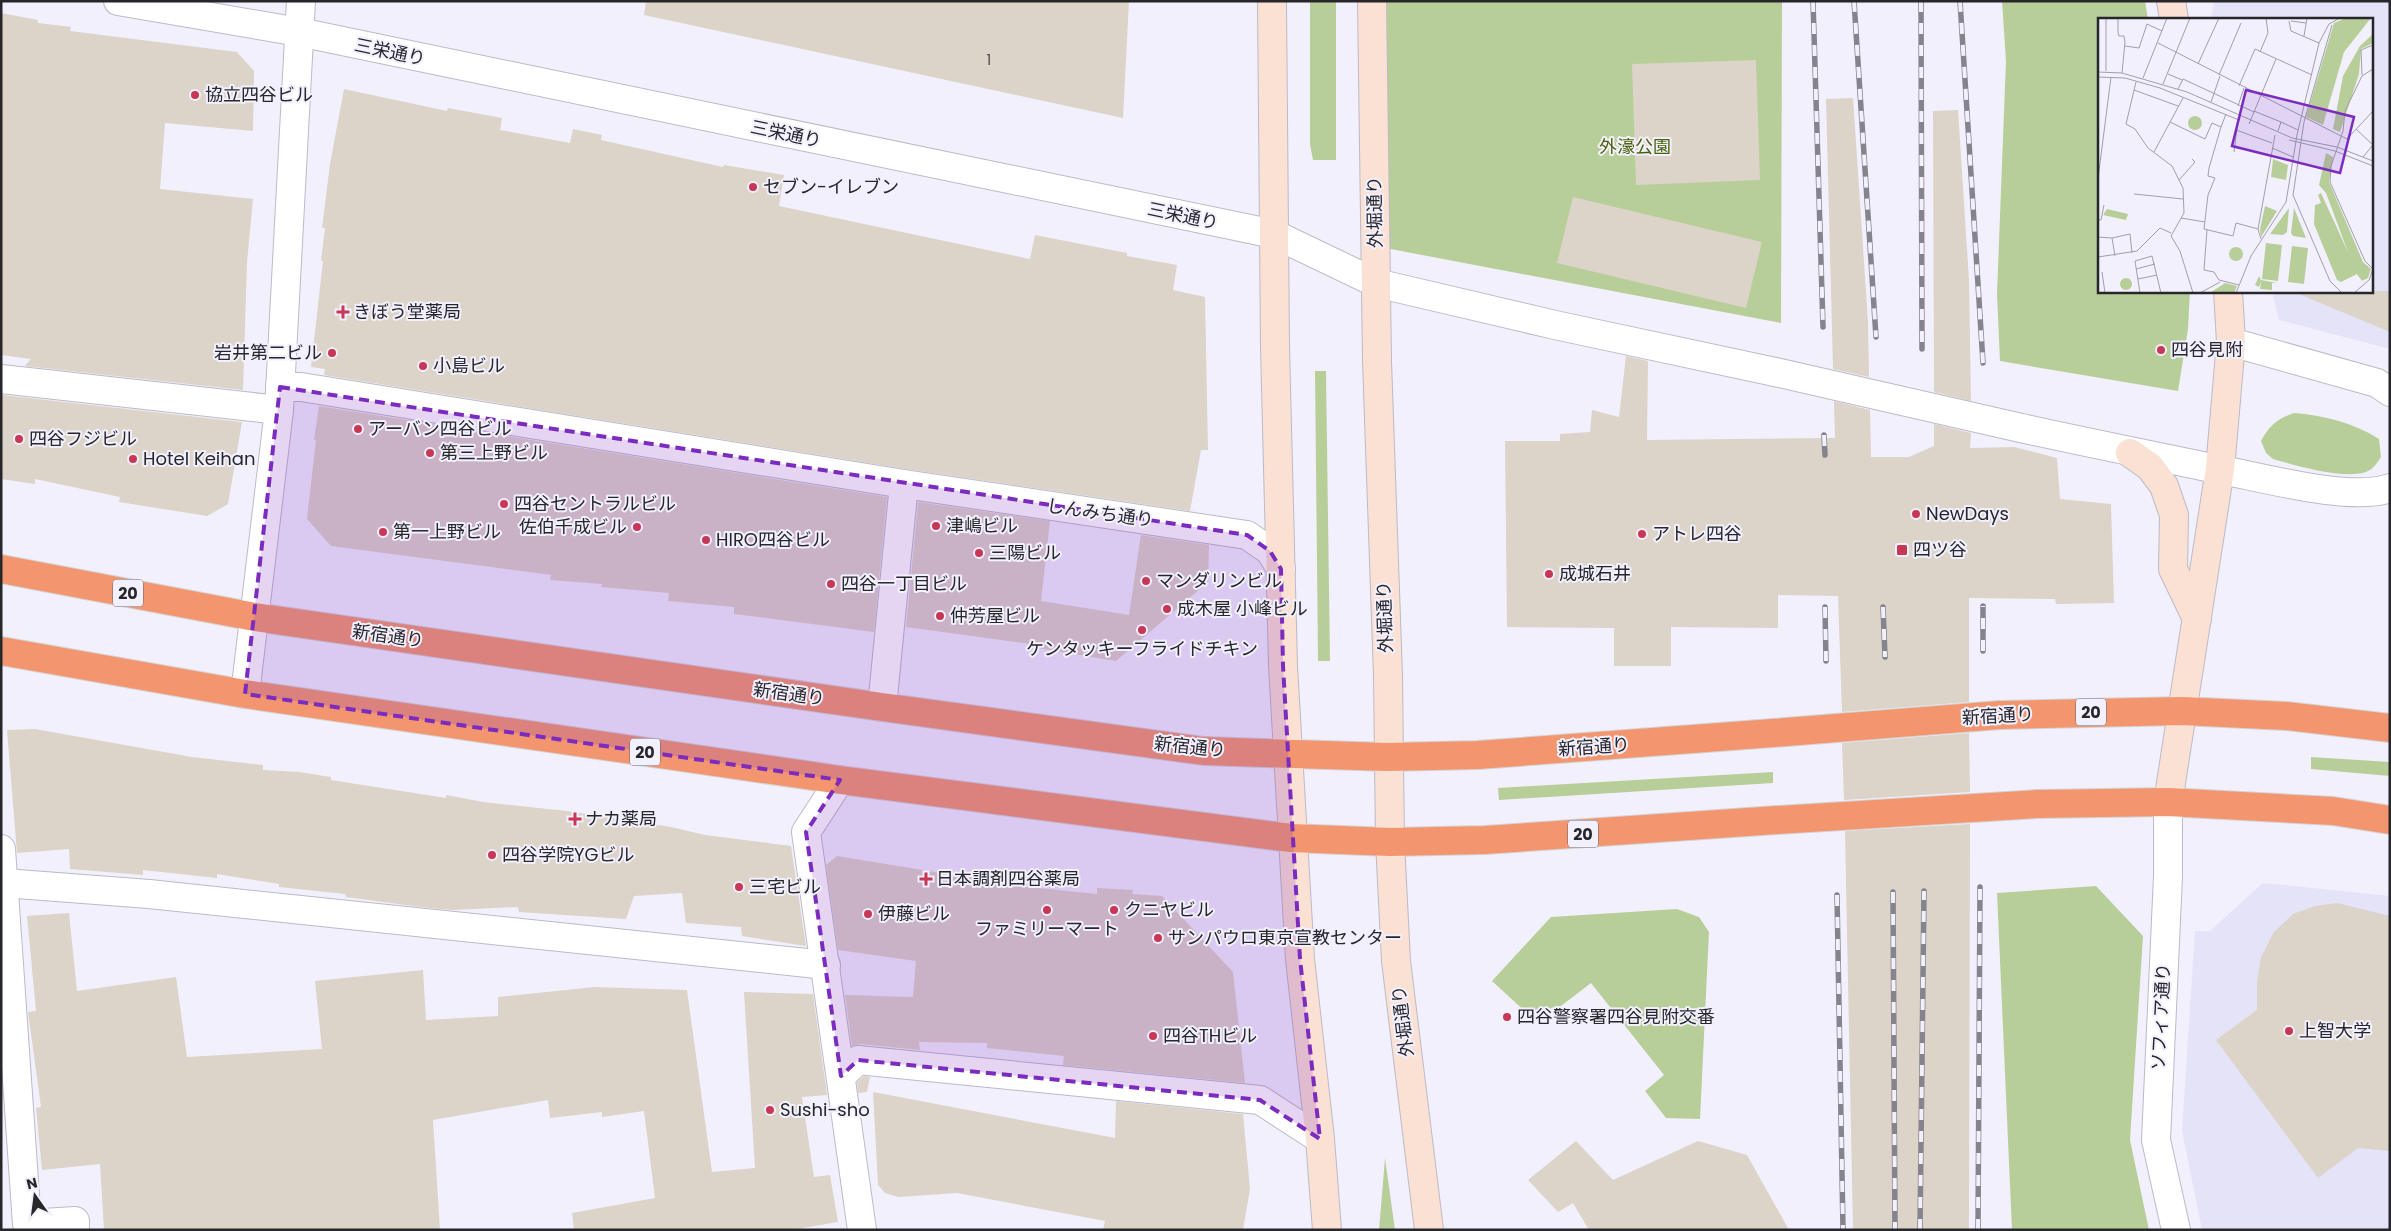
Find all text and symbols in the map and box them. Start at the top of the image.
inset map [2098,18,2374,292]
street label: 三栄通り [352,32,428,71]
house number: 1 [987,49,991,70]
place label: 協立四谷ビル [205,82,313,107]
marker: 協立四谷ビル [189,89,201,101]
street label: 三栄通り [748,114,824,153]
park label: 外濠公園 [1599,134,1671,159]
place label: セブン-イレブン [763,174,899,199]
street label: 外堀通り [1361,176,1388,248]
marker: セブン-イレブン [747,181,759,193]
street label: 三栄通り [1145,196,1221,235]
place label: きぼう堂薬局 [353,299,461,324]
marker: きぼう堂薬局 [337,306,349,318]
place label: 四谷見附 [2171,337,2243,362]
place label: 岩井第二ビル [214,340,322,365]
marker: 四谷見附 [2155,344,2167,356]
marker: 岩井第二ビル [326,347,338,359]
place label: 小島ビル [433,353,505,378]
marker: 小島ビル [417,360,429,372]
place label: アーバン四谷ビル [368,416,512,441]
marker: アーバン四谷ビル [352,423,364,435]
place label: 四谷フジビル [29,426,137,451]
marker: 四谷フジビル [13,433,25,445]
place label: 第三上野ビル [440,440,548,465]
place label: Hotel Keihan [143,446,256,471]
marker: 第三上野ビル [424,447,436,459]
marker: Hotel Keihan [127,453,139,465]
place label: 四谷セントラルビル [514,491,676,516]
street label: しんみち通り [1045,493,1155,532]
marker: 四谷セントラルビル [498,498,510,510]
place label: NewDays [1926,501,2009,526]
marker: NewDays [1910,508,1922,520]
place label: 津嶋ビル [946,513,1018,538]
place label: 佐伯千成ビル [519,514,627,539]
place label: 第一上野ビル [393,519,501,544]
marker: 津嶋ビル [930,520,942,532]
marker: 佐伯千成ビル [631,521,643,533]
place label: アトレ四谷 [1652,521,1742,546]
marker: 第一上野ビル [377,526,389,538]
place label: HIRO四谷ビル [716,527,830,552]
marker: アトレ四谷 [1636,528,1648,540]
marker: HIRO四谷ビル [700,534,712,546]
place label: 四ツ谷 [1913,537,1967,562]
place label: 三陽ビル [989,540,1061,565]
marker: 四ツ谷 [1895,543,1909,557]
marker: 三陽ビル [973,547,985,559]
place label: 成城石井 [1559,561,1631,586]
place label: マンダリンビル [1156,568,1282,593]
marker: 成城石井 [1543,568,1555,580]
place label: 四谷一丁目ビル [841,571,967,596]
marker: マンダリンビル [1140,575,1152,587]
marker: 四谷一丁目ビル [825,578,837,590]
road number: 20 [113,580,143,606]
street label: 外堀通り [1371,581,1398,653]
place label: 成木屋 小峰ビル [1177,596,1308,621]
place label: 仲芳屋ビル [950,603,1040,628]
marker: 成木屋 小峰ビル [1161,603,1173,615]
marker: 仲芳屋ビル [934,610,946,622]
street label: 新宿通り [351,618,425,653]
marker: ケンタッキーフライドチキン [1136,624,1148,636]
place label: ケンタッキーフライドチキン [1026,636,1258,661]
street label: 新宿通り [752,676,826,711]
road number: 20 [2076,699,2106,726]
street label: 新宿通り [1961,701,2035,730]
street label: 新宿通り [1153,730,1227,763]
street label: 新宿通り [1557,732,1631,761]
road number: 20 [630,739,660,766]
place label: ナカ薬局 [585,806,657,831]
marker: ナカ薬局 [569,813,581,825]
road number: 20 [1568,821,1598,848]
place label: 四谷学院YGビル [502,842,635,867]
marker: 四谷学院YGビル [486,849,498,861]
place label: 日本調剤四谷薬局 [936,866,1080,891]
marker: 日本調剤四谷薬局 [920,873,932,885]
place label: 三宅ビル [749,874,821,899]
marker: 三宅ビル [733,881,745,893]
place label: クニヤビル [1124,897,1214,922]
place label: 伊藤ビル [878,901,950,926]
marker: ファミリーマート [1041,904,1053,916]
marker: クニヤビル [1108,904,1120,916]
marker: 伊藤ビル [862,908,874,920]
place label: ファミリーマート [975,916,1119,941]
place label: サンパウロ東京宣教センター [1168,925,1402,950]
marker: サンパウロ東京宣教センター [1152,932,1164,944]
street label: ソフィア通り [2145,963,2176,1071]
street label: 外堀通り [1386,984,1419,1058]
place label: 四谷警察署四谷見附交番 [1517,1004,1715,1029]
marker: 四谷警察署四谷見附交番 [1501,1011,1513,1023]
place label: 上智大学 [2299,1018,2371,1043]
place label: 四谷THビル [1163,1023,1257,1048]
marker: 上智大学 [2283,1025,2295,1037]
marker: 四谷THビル [1147,1030,1159,1042]
place label: Sushi-sho [780,1097,870,1122]
marker: Sushi-sho [764,1104,776,1116]
north arrow [10,1171,60,1221]
text: N [24,1172,39,1194]

